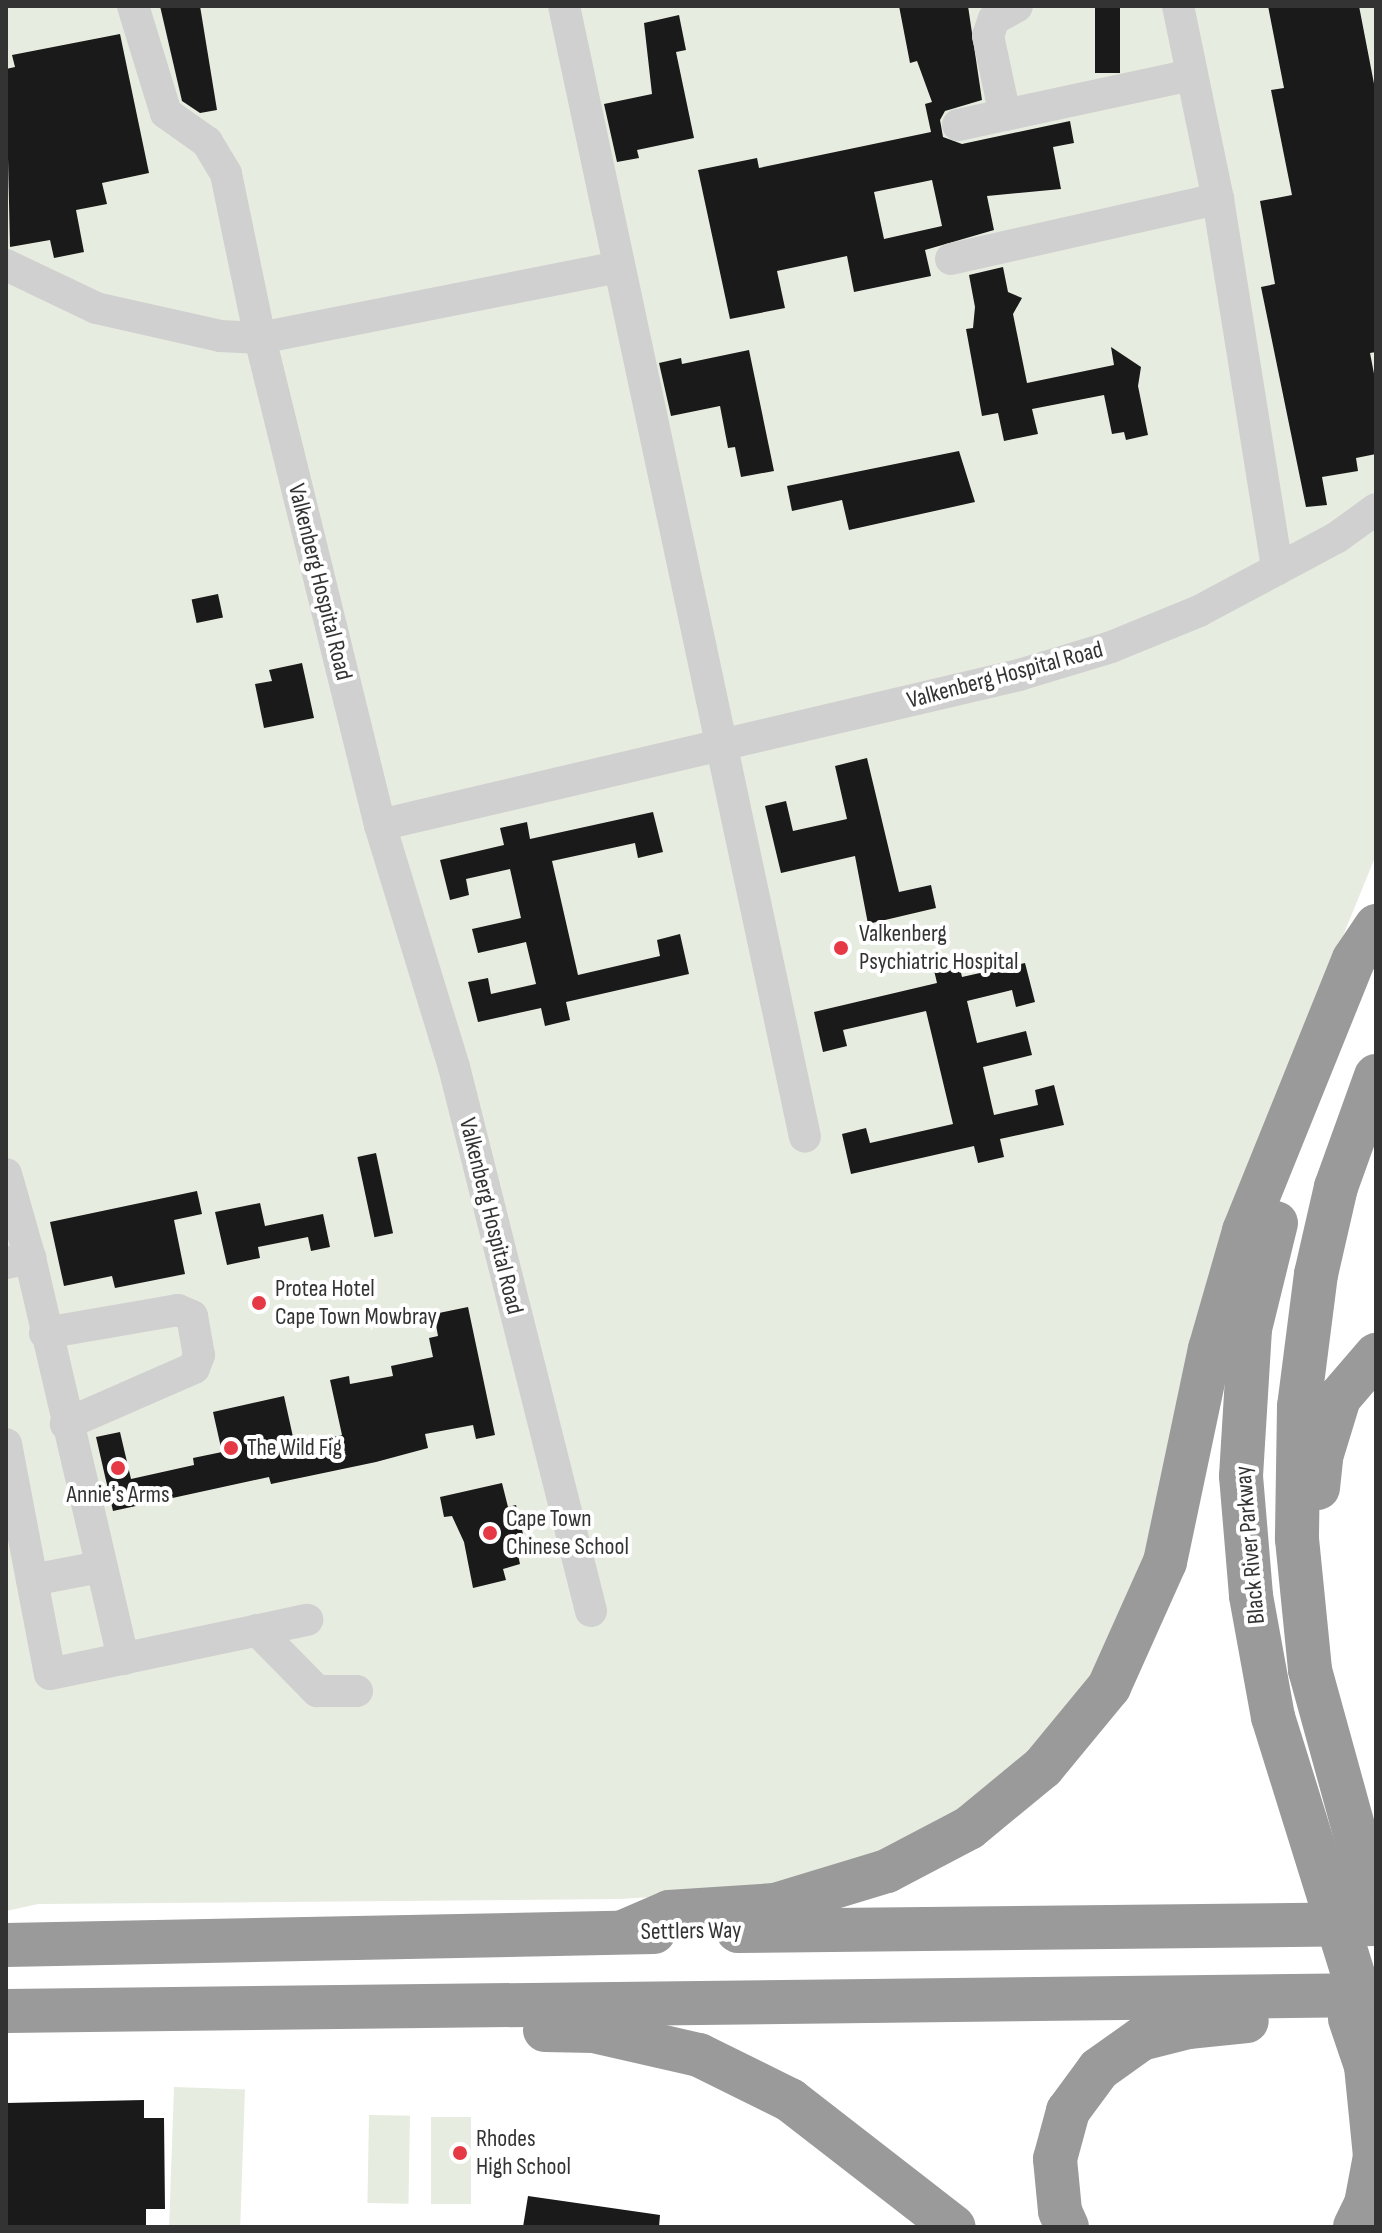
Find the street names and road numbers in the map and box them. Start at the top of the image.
street label: Valkenberg Hospital Road [282,481,358,683]
street label: Valkenberg Hospital Road [904,635,1106,715]
street label: Valkenberg Hospital Road [453,1115,529,1317]
street label: Black River Parkway [1229,1465,1271,1625]
street label: Settlers Way [640,1916,742,1946]

